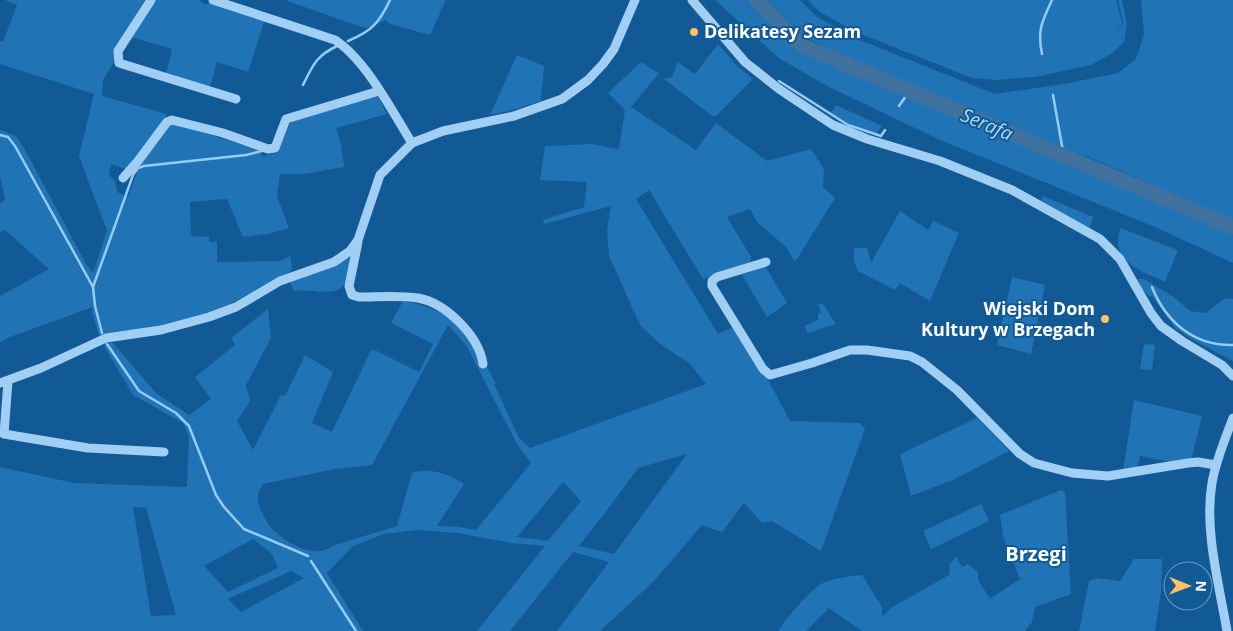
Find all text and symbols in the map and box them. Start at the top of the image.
place label: Delikatesy Sezam [704,19,861,43]
marker: Delikatesy Sezam [688,26,700,38]
water label: Serafa [957,101,1017,147]
place label: Wiejski Dom Kultury w Brzegach [921,296,1095,341]
marker: Wiejski Dom Kultury w Brzegach [1099,313,1111,325]
district label: Brzegi [1005,540,1067,567]
north arrow [1163,561,1213,611]
text: N [1192,580,1211,592]

